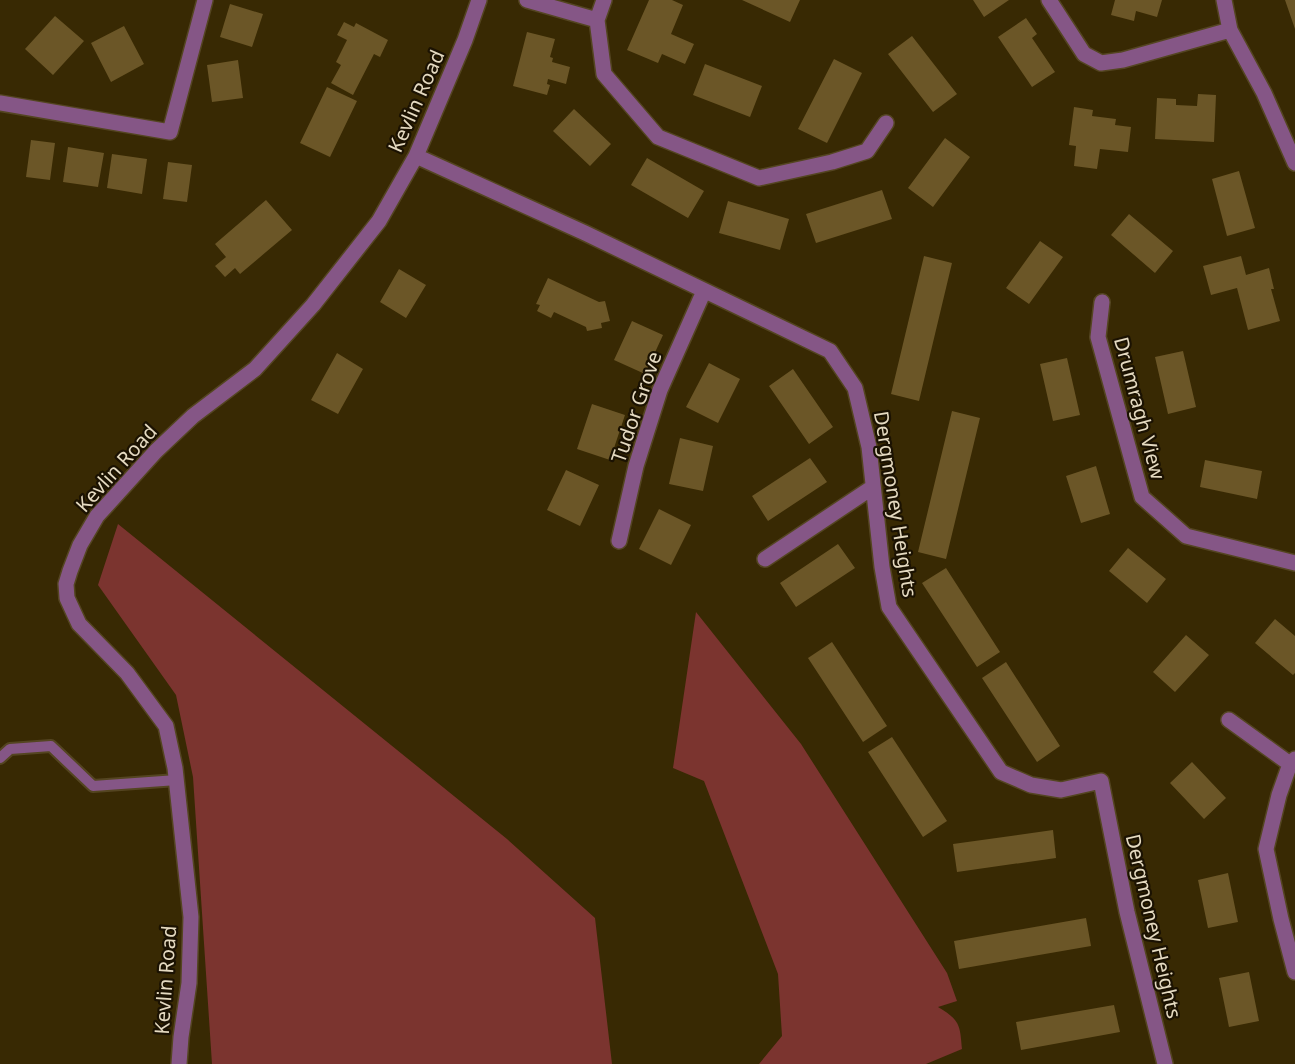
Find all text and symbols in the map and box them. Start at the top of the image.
street label: Kevlin Road [381,46,451,156]
street label: Drumragh View [1108,334,1172,483]
street label: Tudor Grove [604,348,668,466]
street label: Dergmoney Heights [868,409,924,599]
street label: Kevlin Road [69,418,163,518]
street label: Dergmoney Heights [1120,831,1188,1021]
street label: Kevlin Road [148,925,182,1035]

